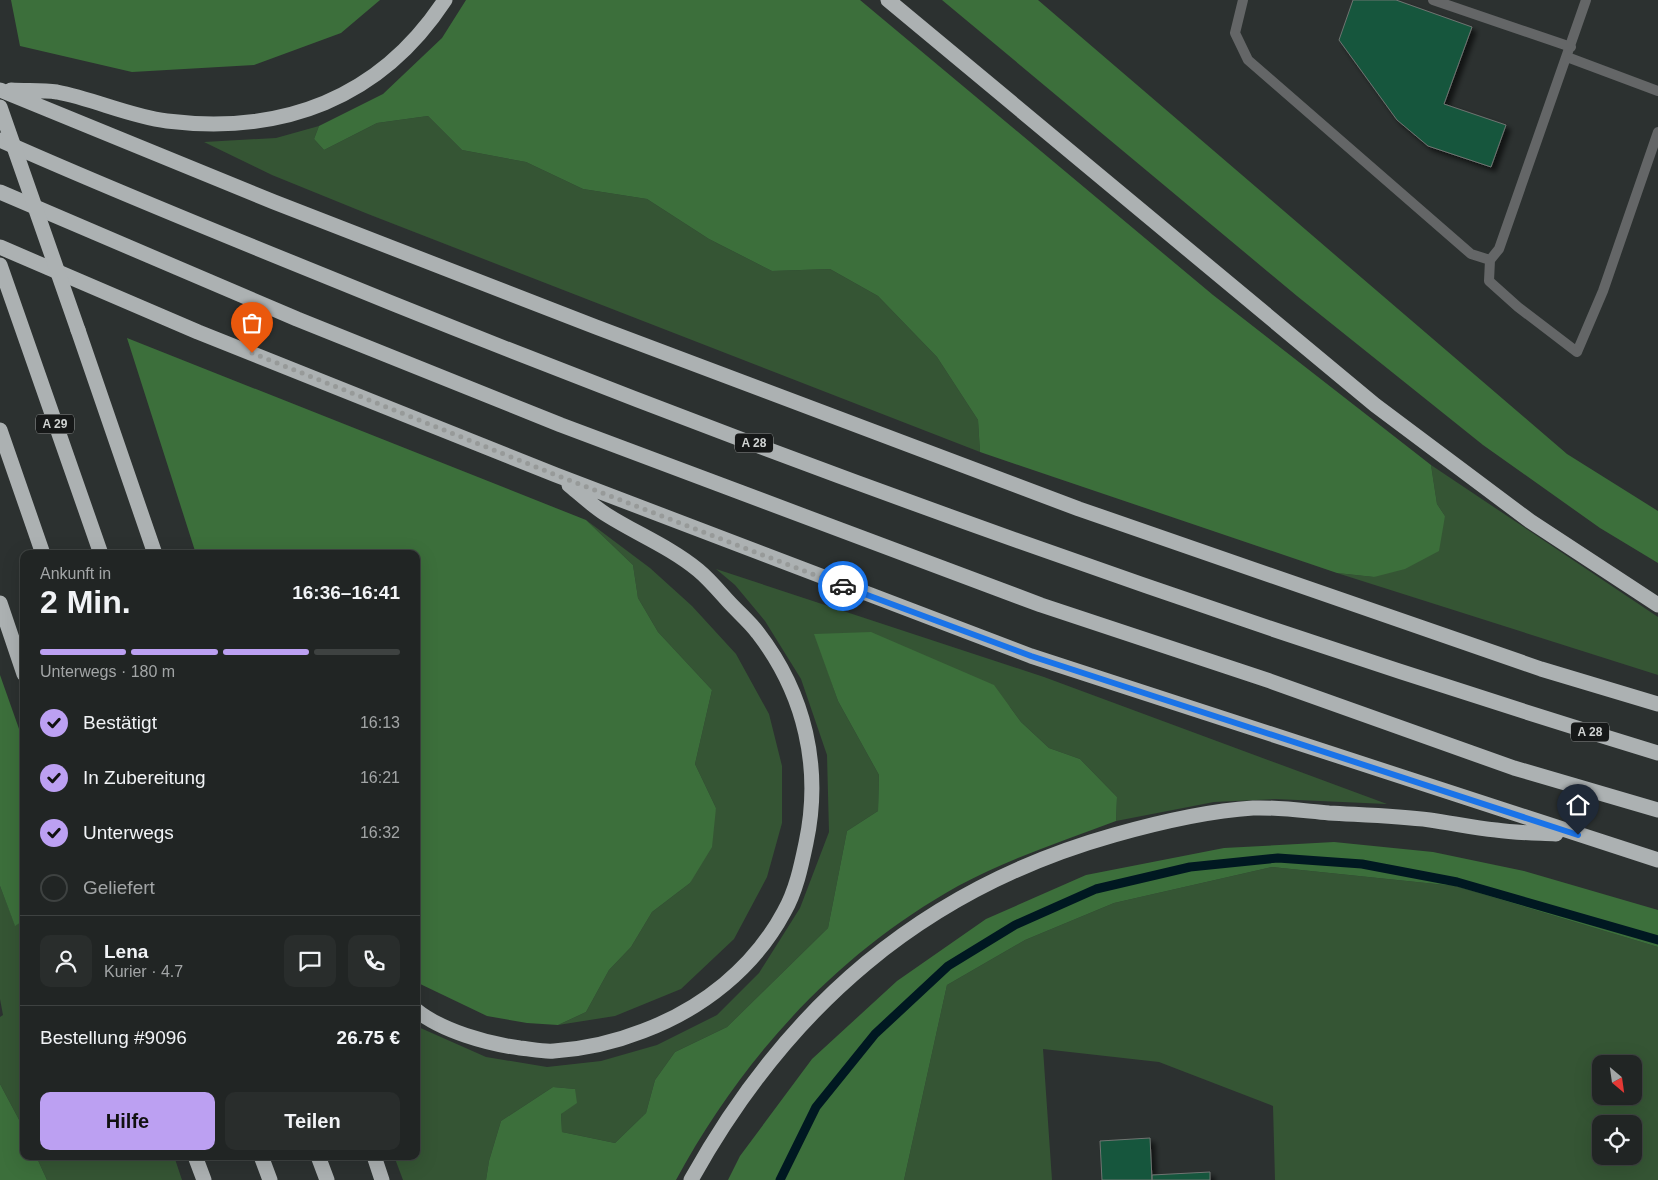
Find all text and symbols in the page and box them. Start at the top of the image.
pin [231,302,273,353]
icon: bag [238,309,266,337]
road number: A 29 [36,414,74,434]
road number: A 28 [735,433,773,452]
courier [818,561,868,611]
text: Ankunft in [40,565,111,582]
icon: car [829,572,857,600]
text: 16:36–16:41 [292,582,400,603]
text: 2 Min. [40,584,131,620]
text: Unterwegs · 180 m [40,663,175,680]
icon: check [40,709,68,737]
text: Bestätigt [83,712,157,733]
text: 16:13 [360,714,400,731]
road number: A 28 [1571,722,1609,742]
icon: check [40,764,68,792]
text: In Zubereitung [83,767,206,788]
text: 16:21 [360,769,400,786]
pin [1557,784,1599,835]
icon: home [1564,791,1592,819]
icon: check [40,819,68,847]
text: Unterwegs [83,822,174,843]
text: 16:32 [360,824,400,841]
text: Geliefert [83,877,155,898]
button: person [40,935,92,987]
button: chat [284,935,336,987]
button: phone [348,935,400,987]
text: Lena [104,941,148,962]
text: Kurier · 4.7 [104,963,183,980]
text: Bestellung #9096 [40,1027,187,1048]
text: 26.75 € [337,1027,400,1048]
north arrow [1592,1055,1642,1105]
map controls [1592,1055,1642,1165]
button: Hilfe [40,1092,215,1150]
button: Teilen [225,1092,400,1150]
button: locate [1592,1115,1642,1165]

